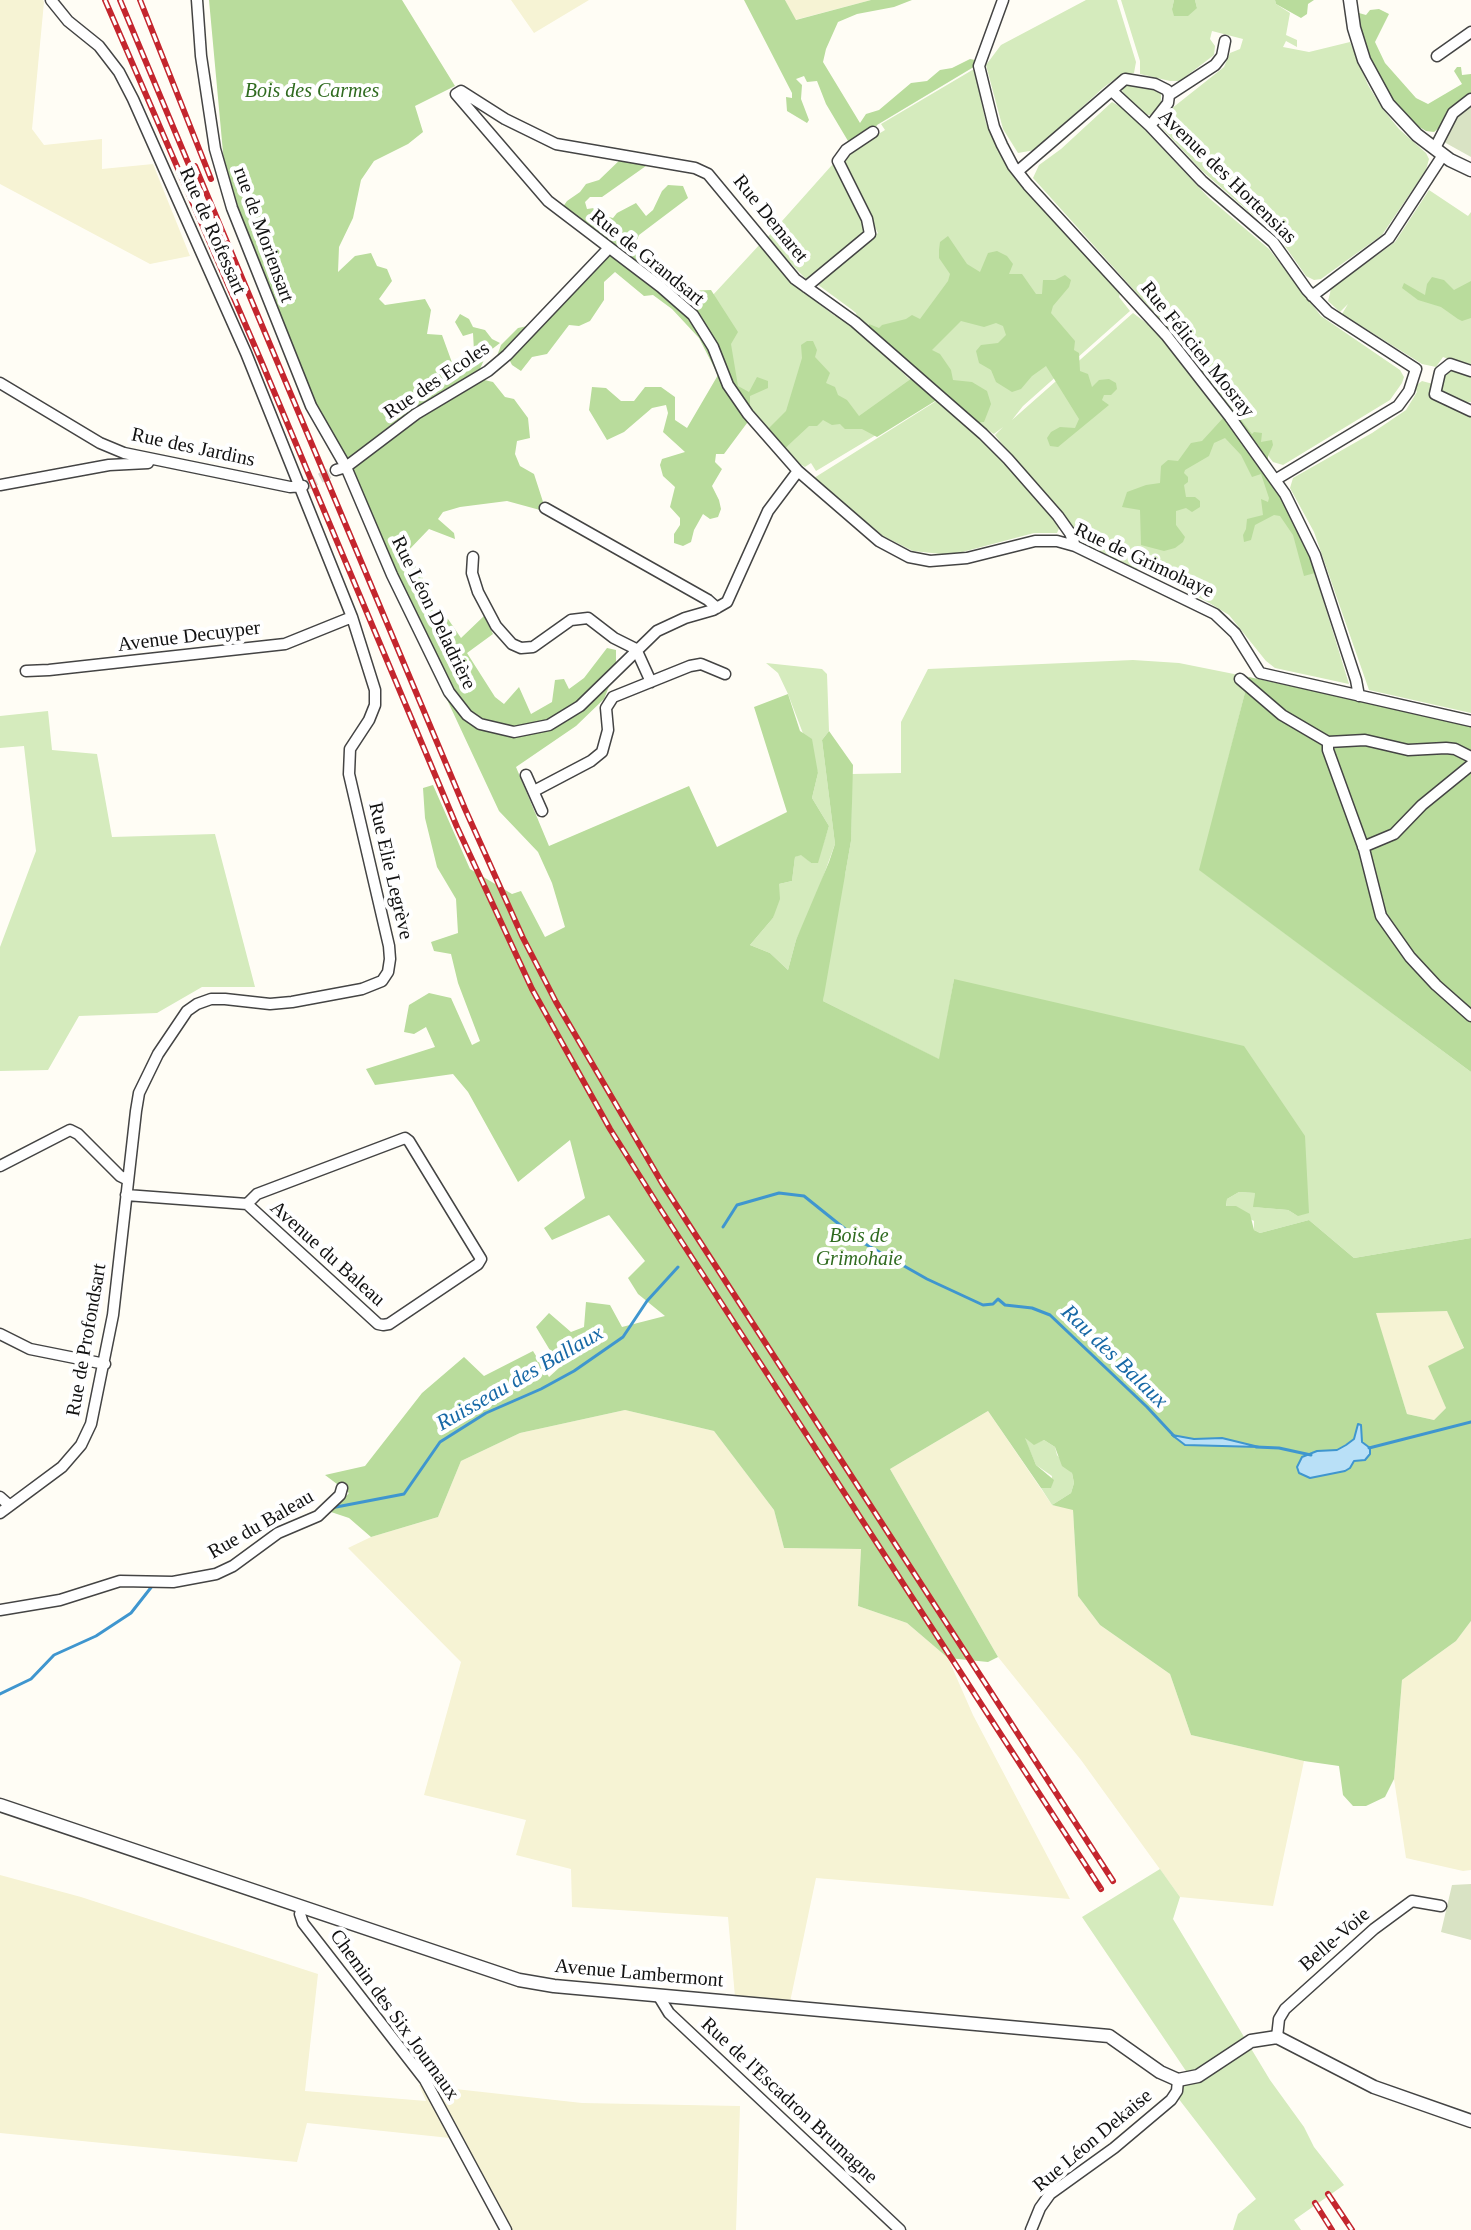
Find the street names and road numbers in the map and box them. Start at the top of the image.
street label: Avenue des Hortensias [1153,105,1301,249]
street label: Rue de Rofessart [173,164,251,298]
street label: rue de Moriensart [227,164,299,306]
street label: Rue Demaret [727,170,813,268]
street label: Rue de Grandsart [585,205,709,311]
street label: Rue Félicien Mosray [1135,277,1259,423]
street label: Rue des Ecoles [380,337,494,425]
street label: Rue des Jardins [129,423,257,473]
street label: Rue de Grimohaye [1070,518,1218,604]
street label: Rue Léon Deladrière [385,532,481,694]
street label: Avenue Decuyper [116,616,262,658]
street label: Rue Elie Legrève [363,800,417,942]
street label: Avenue du Baleau [265,1196,389,1312]
street label: Rue de Profondsart [62,1262,112,1418]
street label: Rue du Baleau [204,1485,318,1565]
street label: Belle-Voie [1295,1903,1375,1977]
street label: Chemin des Six Journaux [324,1925,464,2105]
street label: Avenue Lambermont [554,1955,724,1993]
street label: Rue de l'Escadron Brumagne [696,2013,882,2189]
street label: Rue Léon Dekaise [1029,2084,1157,2198]

